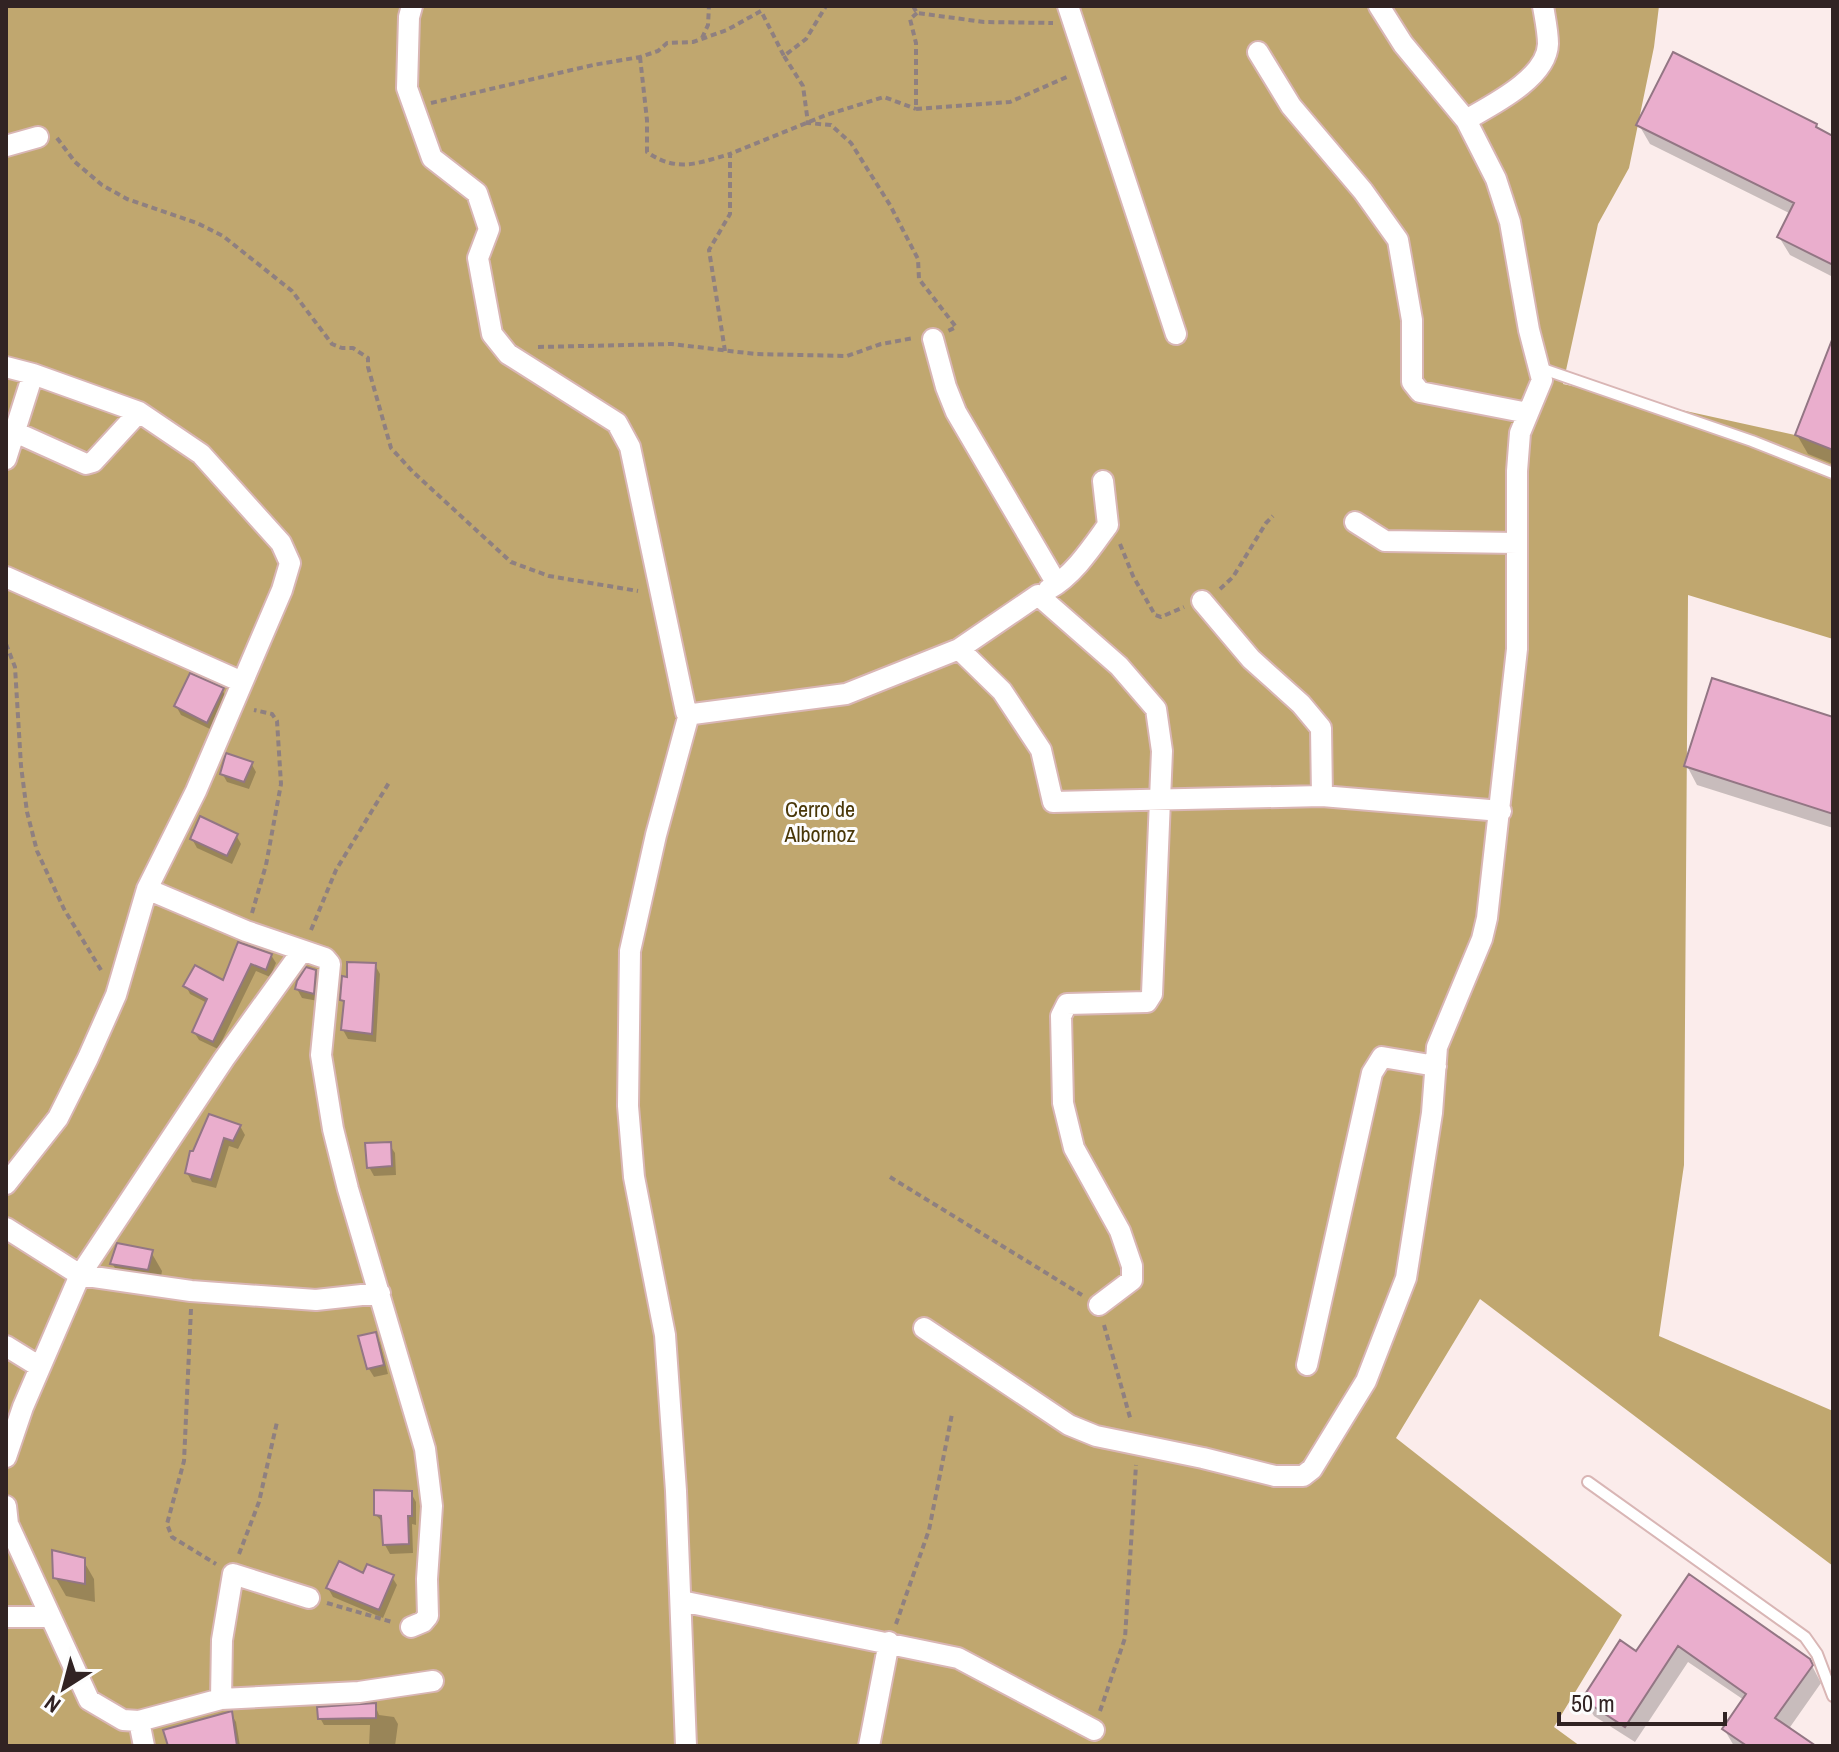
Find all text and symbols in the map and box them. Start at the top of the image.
park label: Cerro de Albornoz [783,794,856,849]
north arrow [24,1648,104,1728]
scale bar [1559,1676,1725,1726]
text: 50 m [1571,1687,1615,1719]
text: N [38,1688,66,1720]

